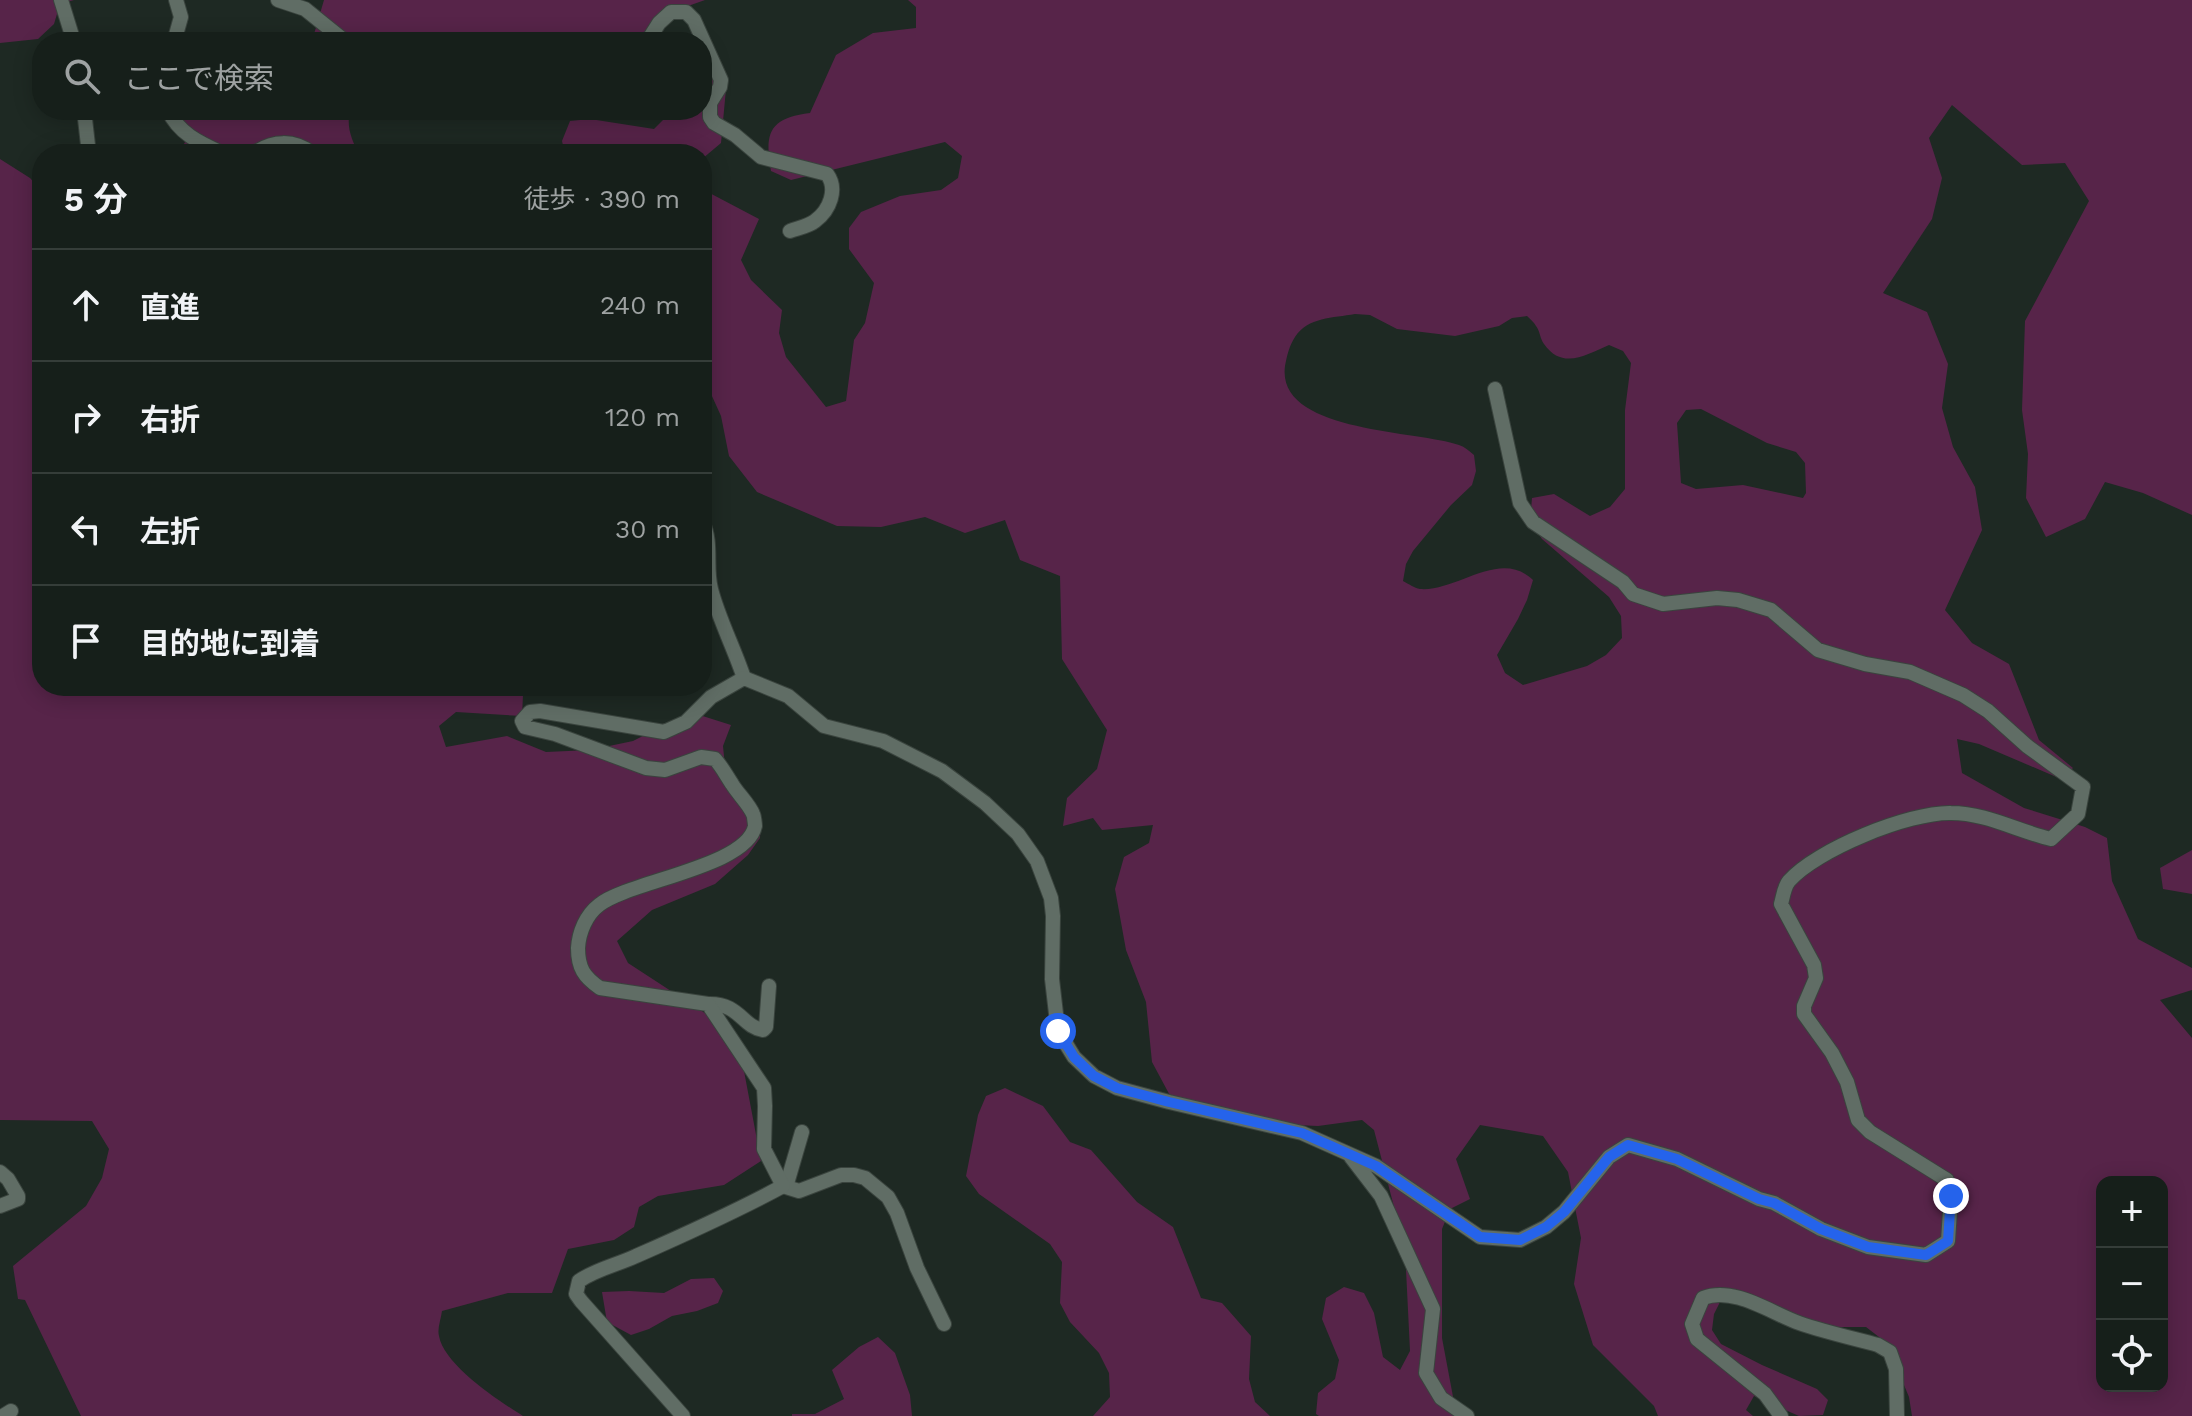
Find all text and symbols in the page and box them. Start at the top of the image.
search box [32,32,712,120]
icon: search [60,54,104,98]
text: ここで検索 [124,61,274,96]
text: 5 分 [64,179,128,219]
text: 徒歩 · 390 m [523,184,680,214]
icon: ahead [64,283,108,327]
text: 直進 [140,290,200,325]
text: 240 m [600,290,680,320]
icon: right [64,395,108,439]
text: 右折 [140,402,200,437]
text: 120 m [605,402,680,432]
icon: left [64,507,108,551]
text: 左折 [140,514,200,549]
text: 30 m [615,514,680,544]
icon: arrive [64,619,108,663]
text: 目的地に到着 [140,626,320,661]
route start [1040,1013,1076,1049]
map controls [2096,1176,2168,1392]
button: + [2096,1176,2168,1248]
route end [1933,1178,1969,1214]
button: − [2096,1248,2168,1320]
button: locate [2096,1320,2168,1392]

